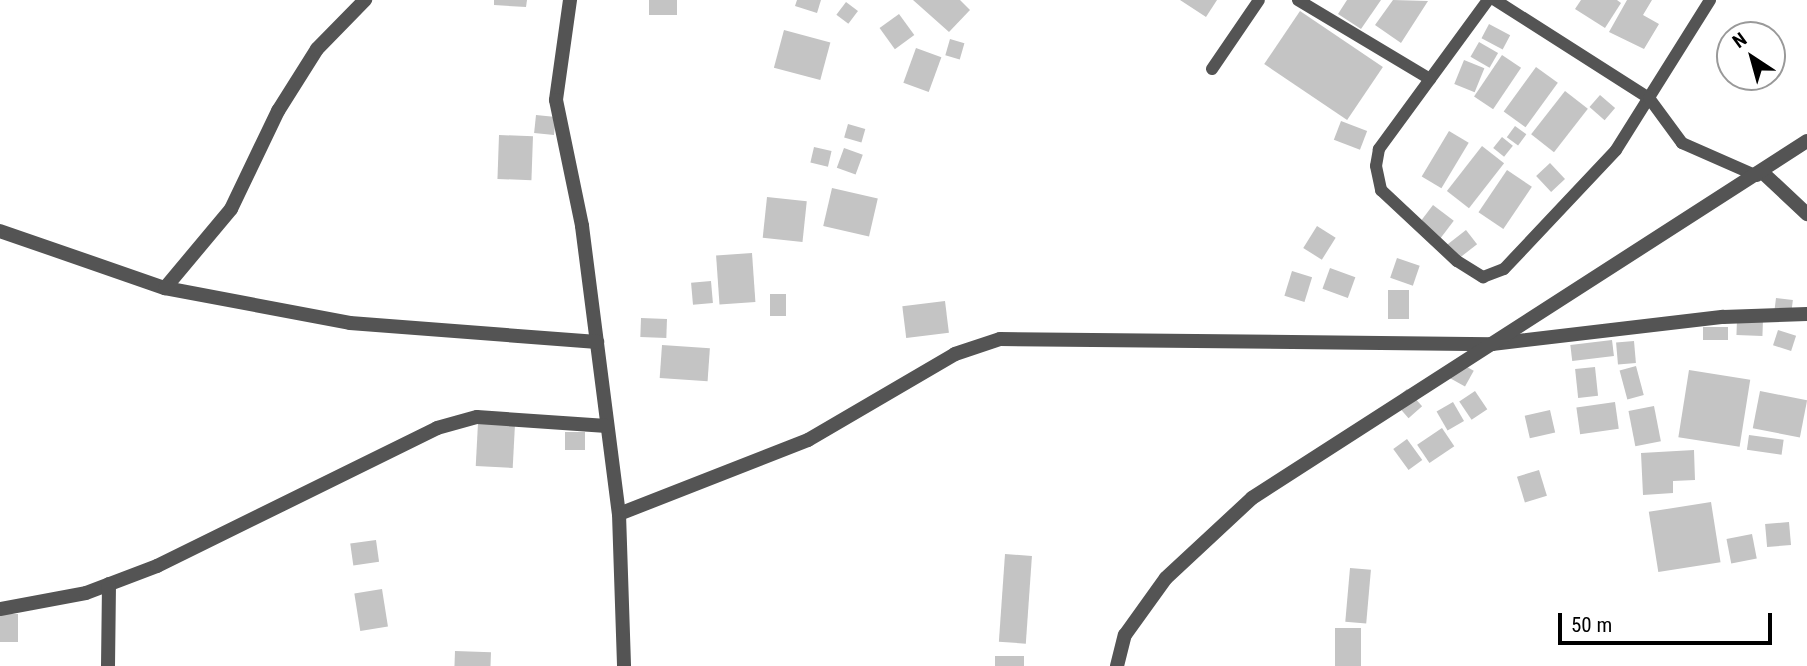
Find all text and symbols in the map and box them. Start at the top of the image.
north arrow [1716,21,1786,91]
text: N [1728,28,1751,53]
scale bar [1562,600,1776,644]
text: 50 m [1571,613,1612,637]

